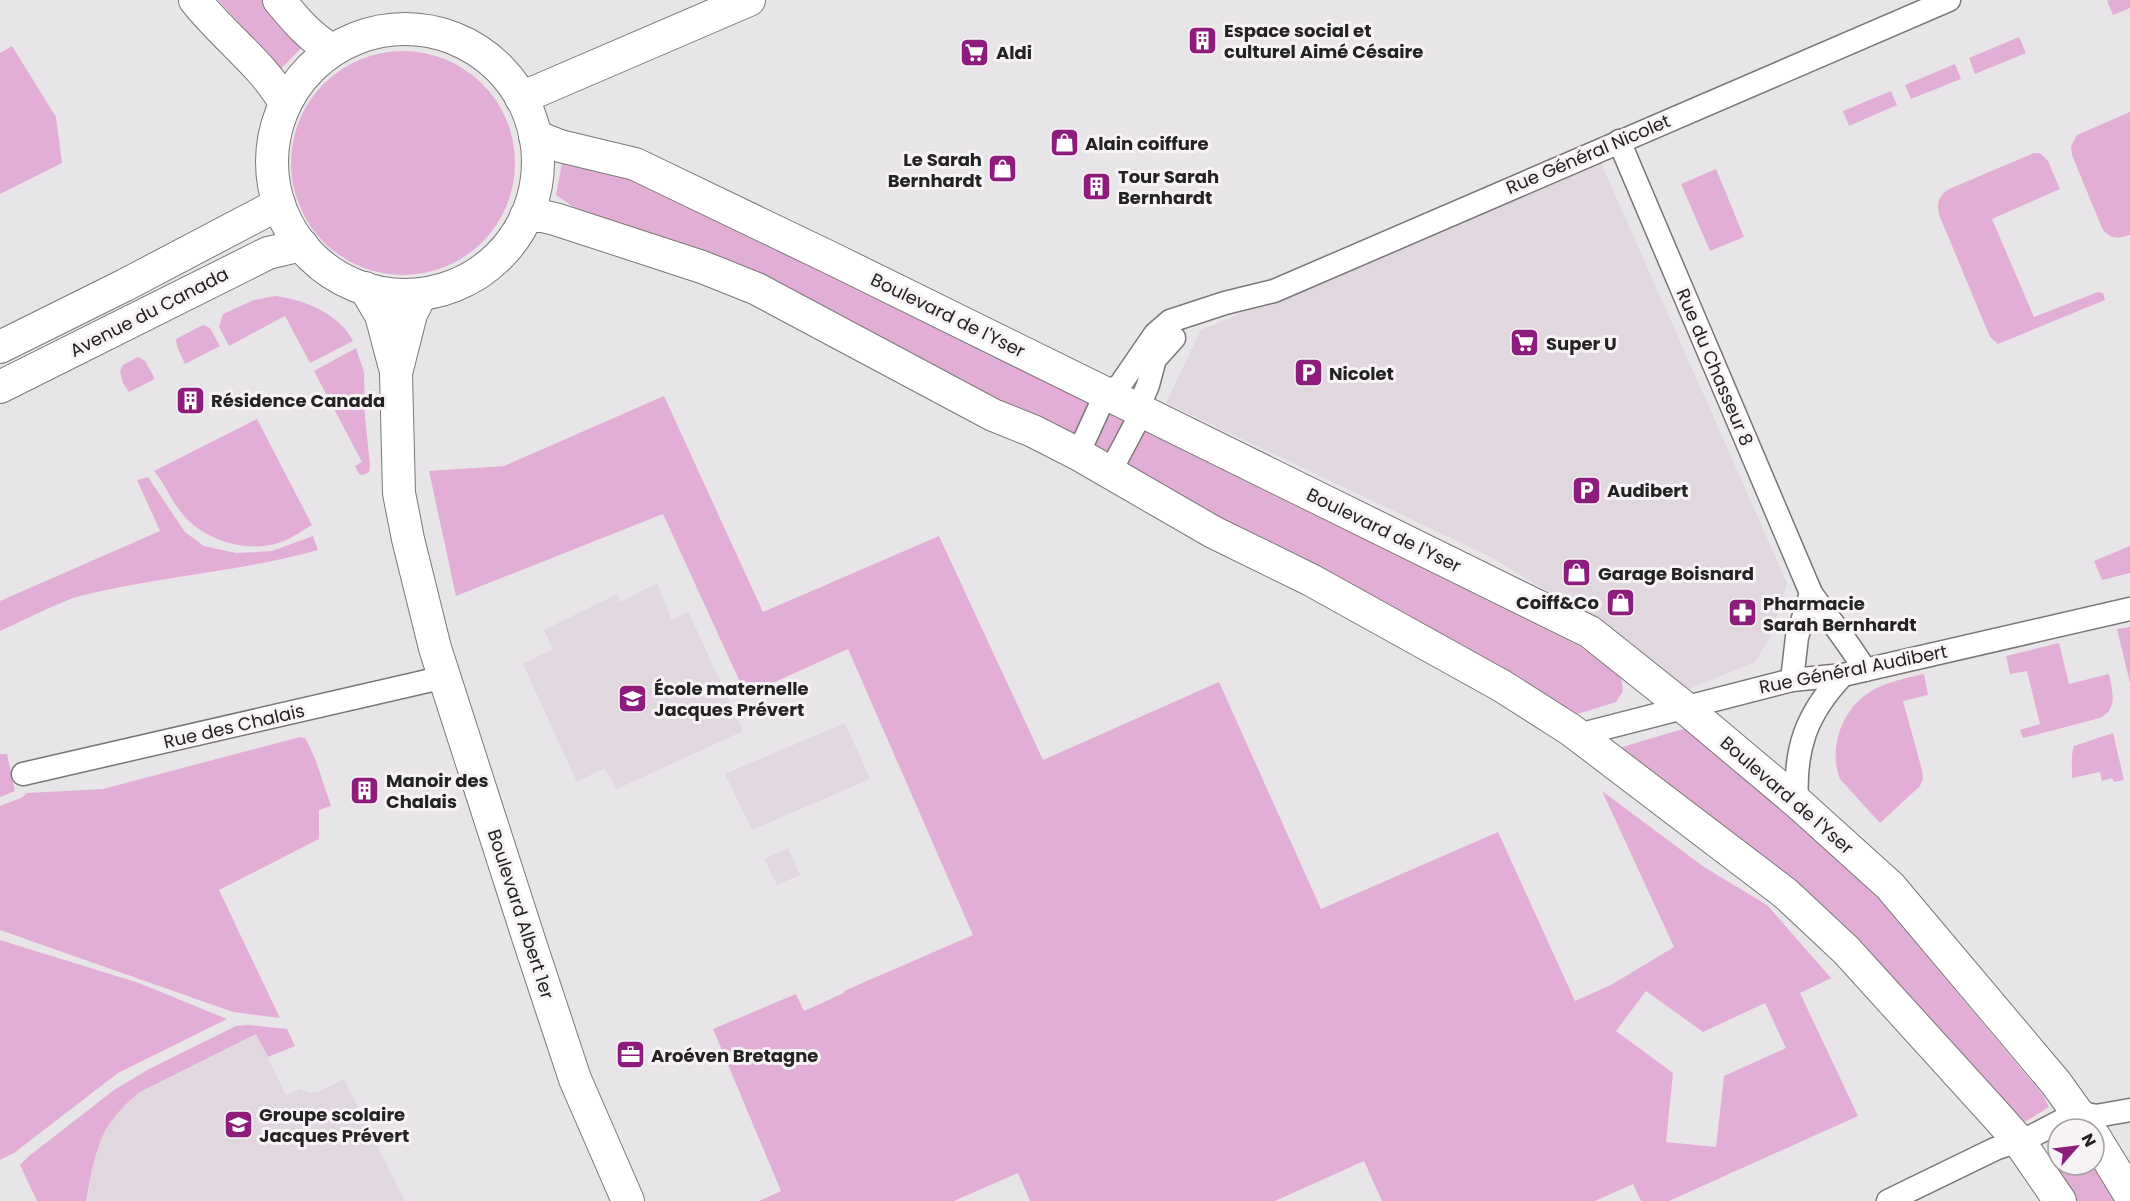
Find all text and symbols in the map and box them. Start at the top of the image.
place label: Espace social et culturel Aimé Césaire [1224,18,1423,64]
building icon: Espace social et culturel Aimé Césaire [1187,24,1219,56]
supermarket icon: Aldi [959,36,991,68]
place label: Aldi [996,40,1032,65]
street label: Rue Général Nicolet [1502,108,1674,200]
shop icon: Alain coiffure [1048,127,1080,159]
place label: Alain coiffure [1085,131,1209,156]
place label: Le Sarah Bernhardt [888,147,982,193]
shop icon: Le Sarah Bernhardt [987,153,1019,185]
place label: Tour Sarah Bernhardt [1118,164,1219,210]
building icon: Tour Sarah Bernhardt [1081,170,1113,202]
street label: Avenue du Canada [65,261,233,363]
street label: Boulevard de l'Yser [867,267,1030,363]
street label: Rue du Chasseur 8 [1671,284,1759,450]
supermarket icon: Super U [1509,327,1541,359]
place label: Super U [1546,331,1617,356]
parking icon: Nicolet [1292,357,1324,389]
place label: Nicolet [1329,361,1394,386]
building icon: Résidence Canada [174,384,206,416]
place label: Résidence Canada [211,388,385,413]
parking icon: Audibert [1570,474,1602,506]
place label: Audibert [1607,478,1688,503]
street label: Boulevard de l'Yser [1303,482,1466,578]
shop icon: Garage Boisnard [1561,557,1593,589]
place label: Garage Boisnard [1598,561,1754,586]
shop icon: Coiff&Co [1604,586,1636,618]
place label: Coiff&Co [1516,590,1599,615]
place label: Pharmacie Sarah Bernhardt [1763,591,1917,637]
pharmacy icon: Pharmacie Sarah Bernhardt [1726,597,1758,629]
street label: Rue Général Audibert [1757,638,1949,700]
place label: École maternelle Jacques Prévert [654,676,809,722]
school or university icon: École maternelle Jacques Prévert [617,682,649,714]
street label: Rue des Chalais [161,698,307,754]
street label: Boulevard de l'Yser [1715,730,1859,860]
place label: Manoir des Chalais [386,768,489,814]
building icon: Manoir des Chalais [349,774,381,806]
street label: Boulevard Albert 1er [482,826,560,1002]
office icon: Aroéven Bretagne [614,1039,646,1071]
place label: Aroéven Bretagne [651,1043,818,1068]
place label: Groupe scolaire Jacques Prévert [259,1102,409,1148]
school or university icon: Groupe scolaire Jacques Prévert [222,1108,254,1140]
north arrow [2046,1117,2106,1177]
text: N [2076,1129,2102,1151]

